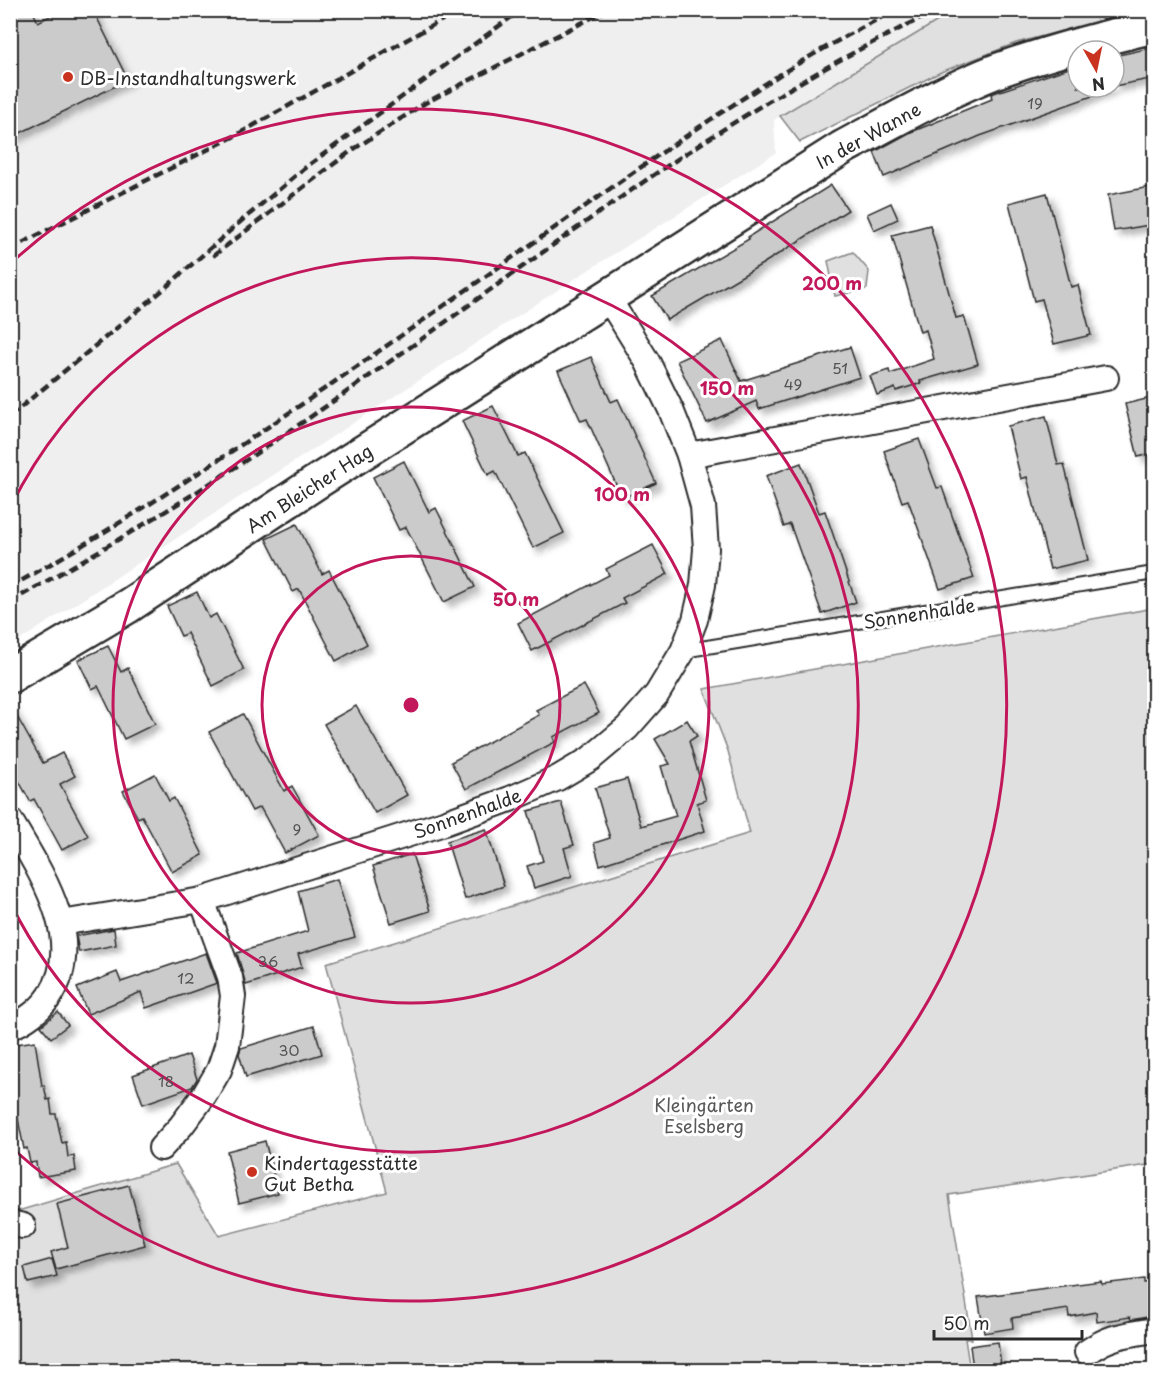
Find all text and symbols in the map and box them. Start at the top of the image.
north arrow [1066,39,1126,99]
place label: DB-Instandhaltungswerk [80,64,297,91]
marker: DB-Instandhaltungswerk [61,70,75,84]
text: N [1090,72,1107,98]
house number: 19 [1027,91,1043,114]
street label: In der Wanne [810,95,926,175]
text: 200 m [802,269,862,296]
house number: 51 [832,356,848,379]
house number: 49 [784,372,802,395]
text: 150 m [700,374,754,401]
street label: Am Bleicher Hag [241,437,377,539]
text: 100 m [594,480,650,507]
text: 50 m [493,585,539,612]
street label: Sonnenhalde [861,591,977,635]
centre of rings [401,695,421,715]
street label: Sonnenhalde [409,781,525,845]
house number: 9 [293,817,301,840]
house number: 36 [258,949,278,972]
house number: 12 [177,966,195,989]
house number: 30 [279,1038,299,1061]
house number: 18 [158,1069,174,1092]
park label: Kleingärten Eselsberg [654,1091,754,1139]
place label: Kindertagesstätte Gut Betha [264,1149,418,1197]
marker: Kindertagesstätte Gut Betha [245,1165,259,1179]
scale bar [934,1303,1082,1341]
text: 50 m [943,1309,990,1336]

